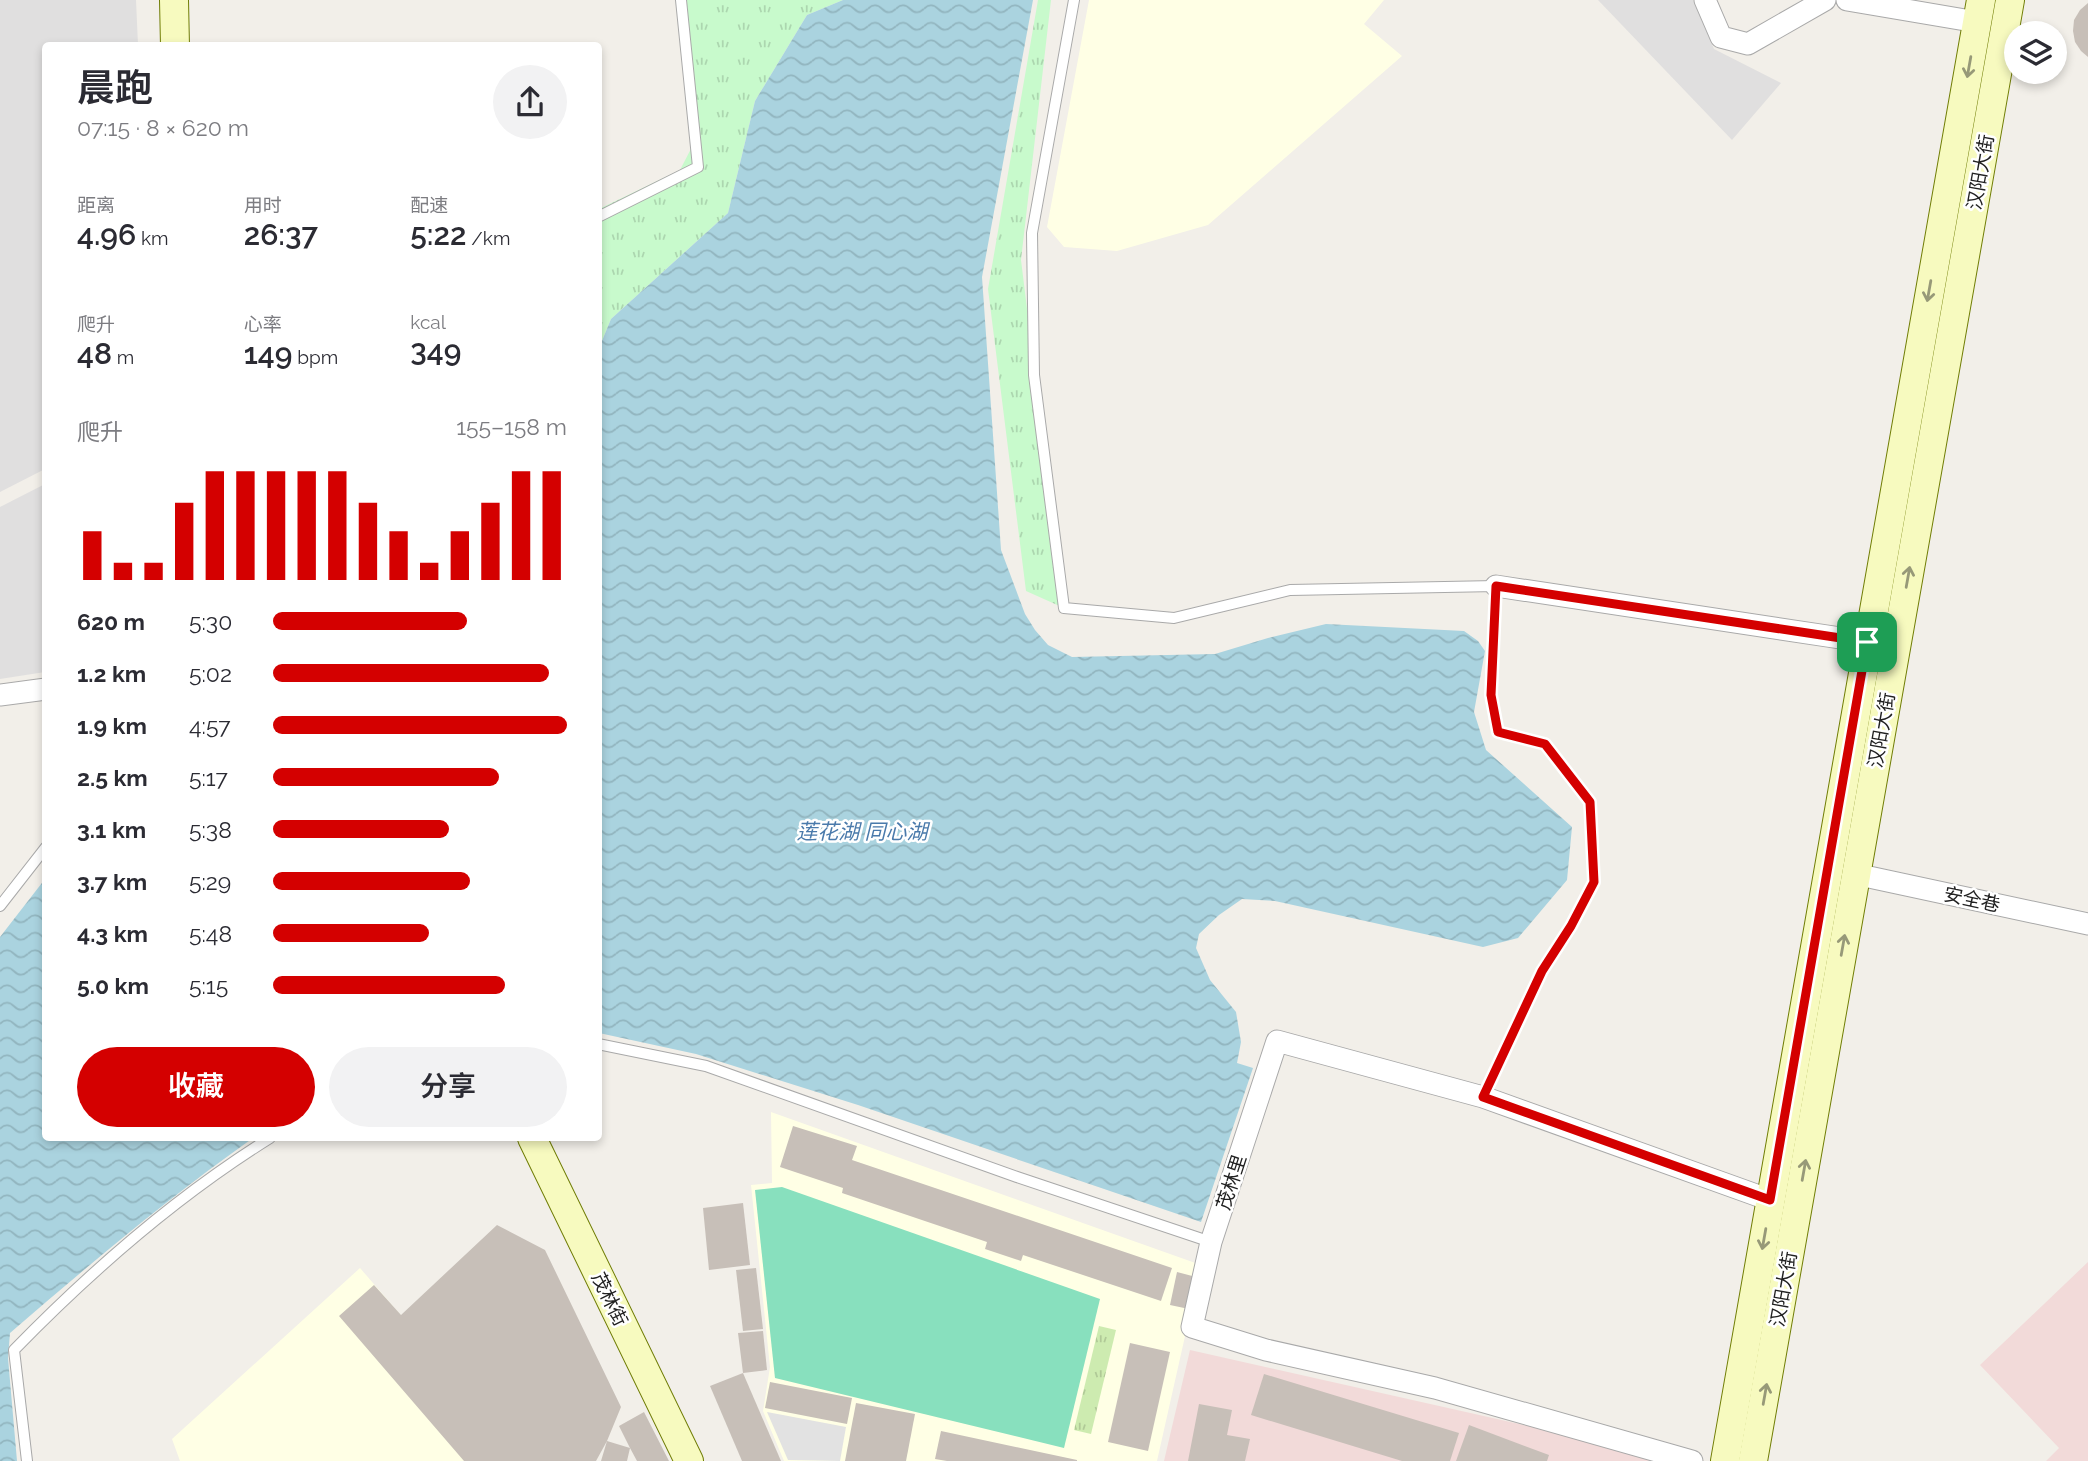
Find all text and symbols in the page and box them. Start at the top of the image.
map controls [2004,21,2067,84]
button: layers [2004,21,2067,84]
one-way arrow [1962,55,1975,78]
text: 晨跑 [77,65,153,110]
button: share [493,65,567,139]
text: 07:15 · 8 × 620 m [77,114,249,141]
street label: 汉阳大街 [1963,133,1997,211]
text: 距离 [77,194,115,216]
text: 用时 [244,194,282,216]
text: 配速 [410,194,448,216]
text: 4.96 [77,217,136,252]
text: 26:37 [244,217,318,252]
text: 5:22 [410,217,467,252]
text: km [136,227,169,249]
text: /km [467,227,510,249]
one-way arrow [1922,279,1936,302]
text: kcal [410,311,446,333]
text: 爬升 [77,313,115,335]
text: 心率 [244,313,282,335]
text: 349 [410,333,461,368]
text: 48 [77,336,112,371]
text: 149 [244,336,292,371]
text: m [112,346,134,368]
text: bpm [292,346,338,368]
text: 155–158 m [456,413,567,440]
text: 爬升 [77,418,123,445]
one-way arrow [1902,566,1915,589]
text: 620 m [77,608,145,635]
text: 5:30 [189,608,232,635]
pin [1837,612,1897,672]
icon: arrive [1848,623,1886,661]
text: 1.2 km [77,660,146,687]
text: 5:02 [189,660,232,687]
street label: 汉阳大街 [1864,691,1898,769]
text: 1.9 km [77,712,147,739]
text: 4:57 [189,712,231,739]
text: 2.5 km [77,764,148,791]
text: 5:17 [189,764,228,791]
text: 3.1 km [77,816,146,843]
text: 5:38 [189,816,232,843]
water label: 莲花湖 同心湖 [796,819,931,844]
text: 3.7 km [77,868,147,895]
text: 5:29 [189,868,231,895]
street label: 安全巷 [1942,882,2002,916]
text: 4.3 km [77,920,148,947]
text: 5:48 [189,920,232,947]
one-way arrow [1837,935,1850,957]
text: 5.0 km [77,972,149,999]
text: 5:15 [189,972,228,999]
button: 收藏 [77,1047,315,1127]
button: 分享 [329,1047,567,1127]
street label: 茂林里 [1212,1151,1250,1213]
one-way arrow [1798,1159,1811,1182]
one-way arrow [1756,1227,1770,1250]
street label: 汉阳大街 [1766,1250,1800,1328]
street label: 茂林街 [588,1269,632,1329]
one-way arrow [1759,1383,1772,1406]

